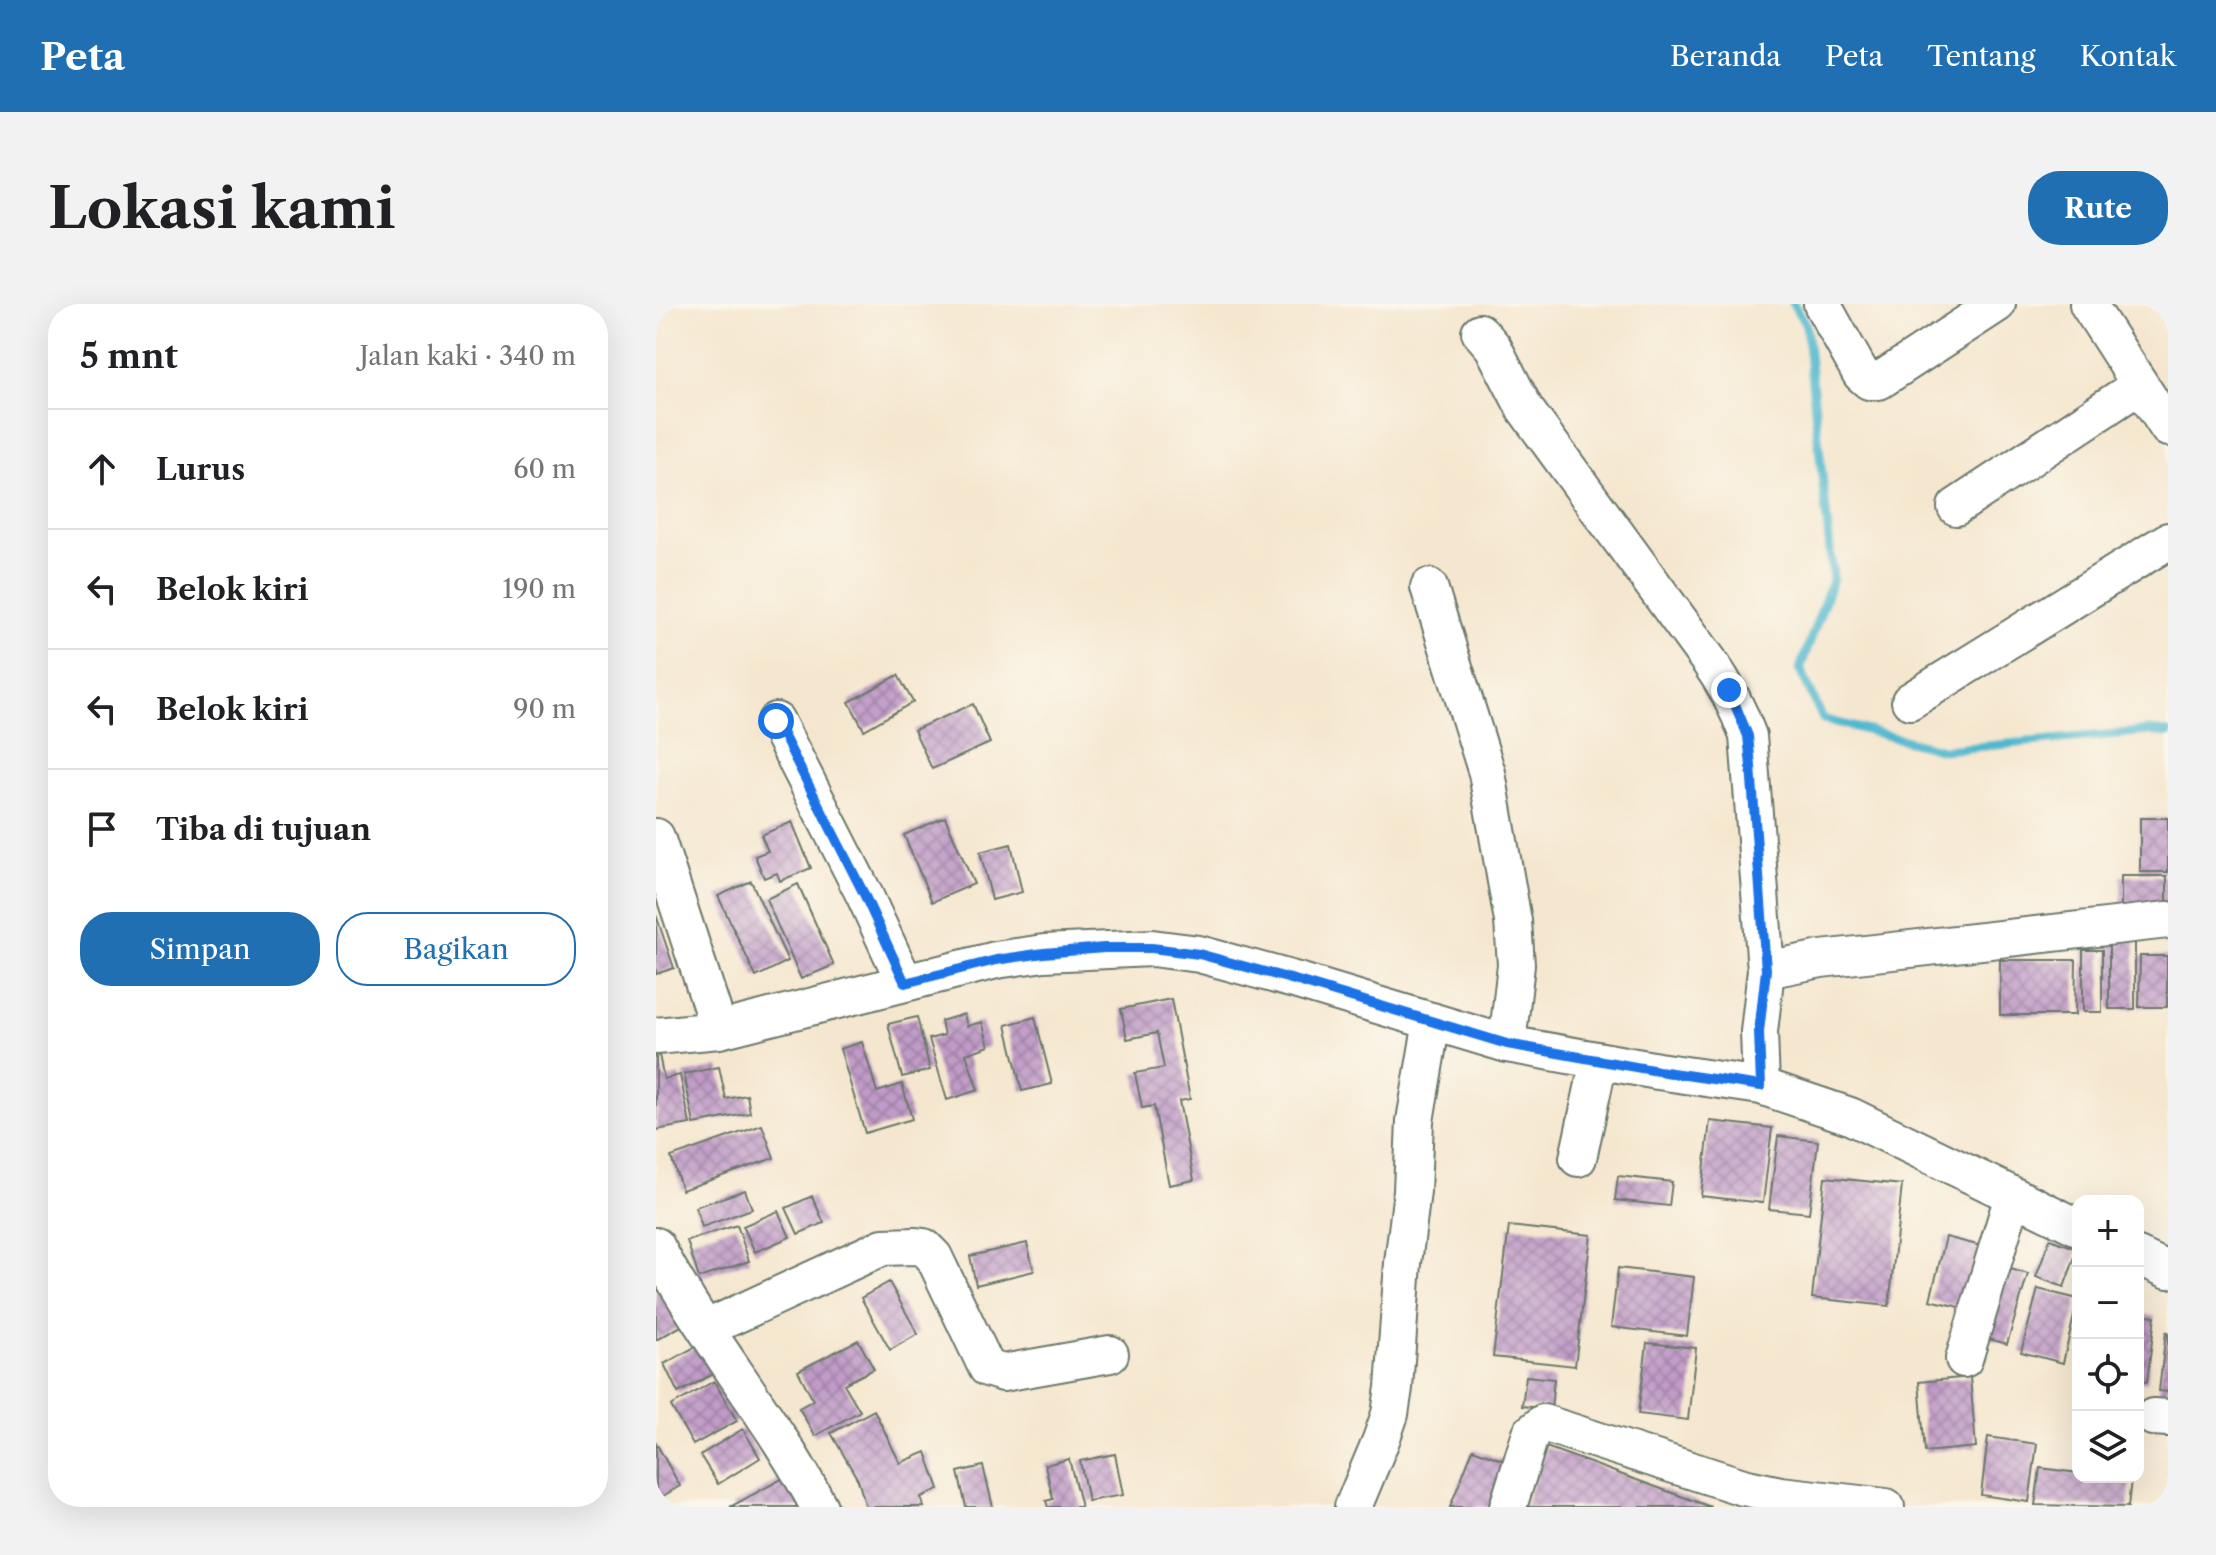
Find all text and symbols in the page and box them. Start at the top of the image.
text: Peta [40,33,125,80]
text: Beranda [1670,39,1781,73]
text: Peta [1825,39,1883,73]
text: Tentang [1927,39,2036,73]
text: Kontak [2080,39,2176,73]
button: Rute [2028,171,2168,245]
text: Lokasi kami [48,174,395,243]
text: 5 mnt [80,335,178,377]
text: Jalan kaki · 340 m [360,340,576,372]
icon: ahead [80,447,124,491]
text: Lurus [156,451,245,488]
text: 60 m [513,453,576,485]
icon: left [80,567,124,611]
text: Belok kiri [156,571,308,608]
text: 190 m [502,573,576,605]
route end [1711,672,1747,708]
icon: left [80,687,124,731]
text: Belok kiri [156,691,308,728]
text: 90 m [513,693,576,725]
route start [758,703,794,739]
icon: arrive [80,807,124,851]
text: Tiba di tujuan [156,811,371,848]
button: Simpan [80,912,320,986]
button: Bagikan [336,912,576,986]
map controls [2072,1195,2144,1483]
button: + [2072,1195,2144,1267]
button: − [2072,1267,2144,1339]
button: locate [2072,1339,2144,1411]
button: layers [2072,1411,2144,1483]

